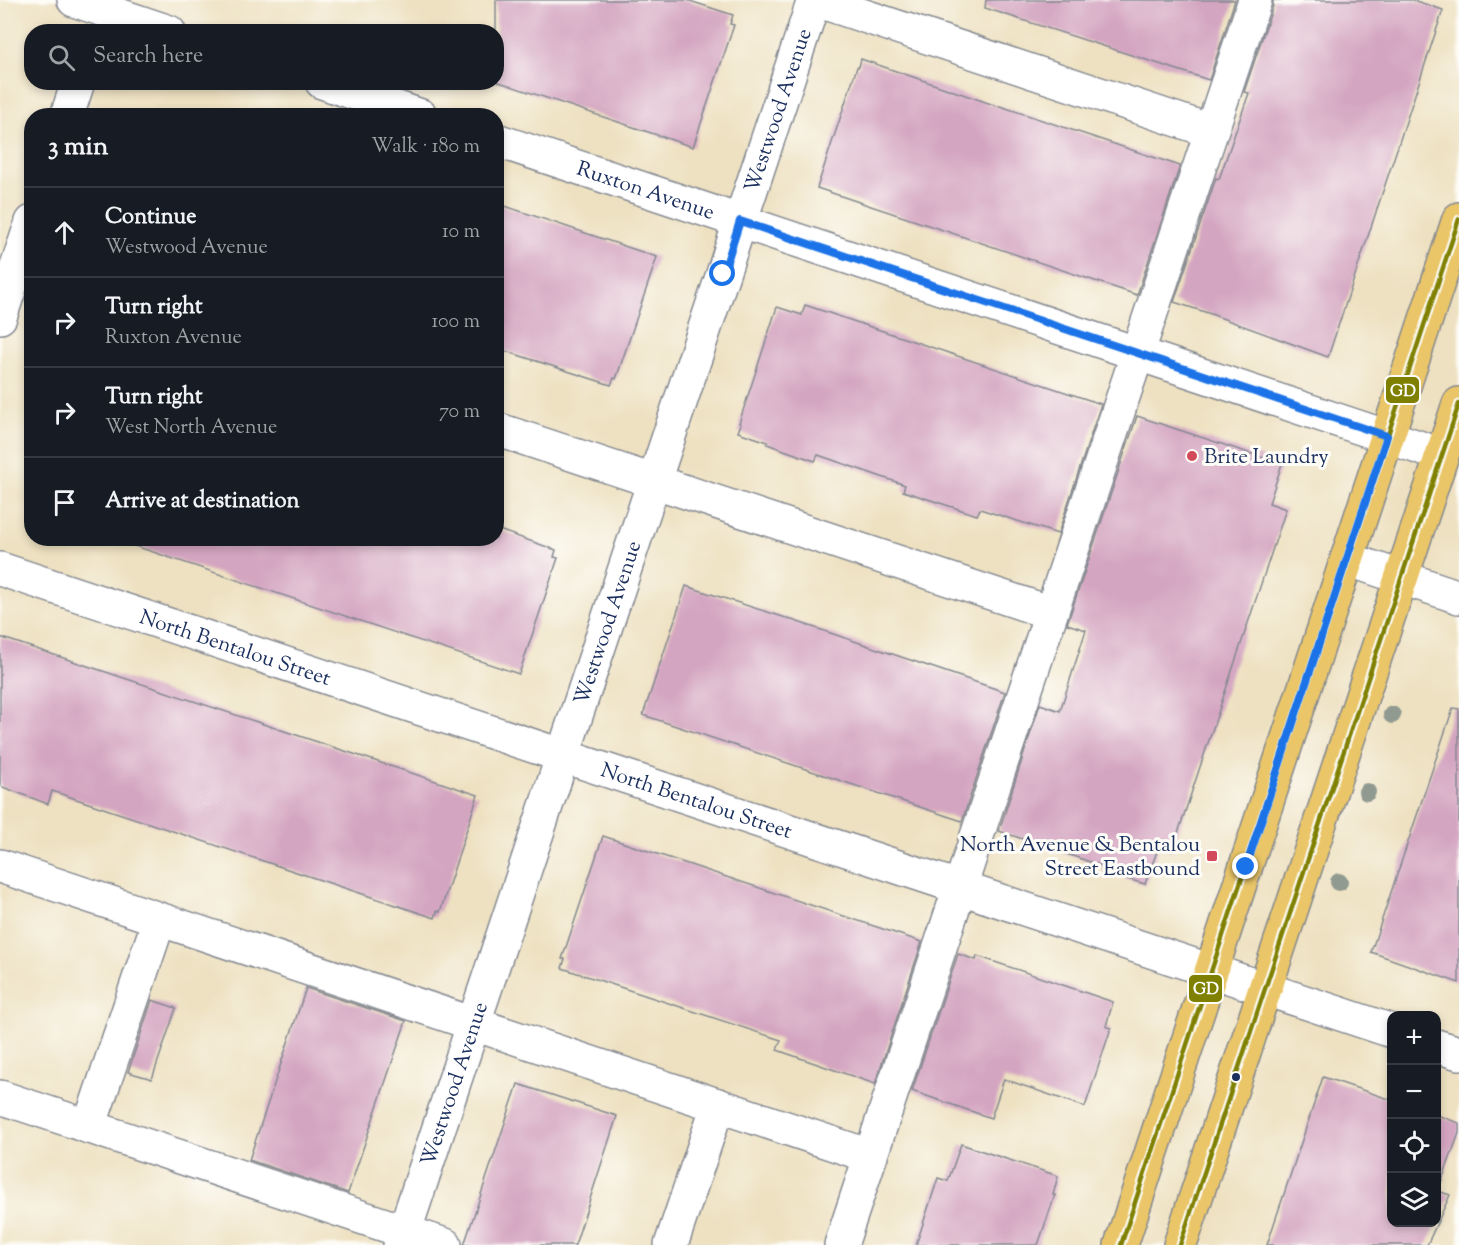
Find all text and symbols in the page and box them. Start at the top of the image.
search box [24,24,504,90]
street label: Westwood Avenue [738,25,821,197]
icon: search [45,41,78,74]
text: Search here [93,41,203,73]
text: 3 min [48,129,108,166]
text: Walk · 180 m [371,133,480,162]
street label: Ruxton Avenue [572,155,718,229]
text: Continue [105,202,196,234]
icon: ahead [48,216,81,249]
text: 10 m [442,218,480,247]
text: Westwood Avenue [105,234,268,263]
route start [709,260,735,286]
text: Turn right [105,292,202,324]
icon: right [48,306,81,339]
text: 100 m [431,308,480,337]
text: Ruxton Avenue [105,324,242,353]
line badge: GD [1385,376,1420,404]
text: GD [1390,381,1416,404]
text: Turn right [105,382,202,414]
icon: right [48,396,81,429]
text: 70 m [439,398,480,427]
text: West North Avenue [105,414,277,443]
place label: Brite Laundry [1204,443,1329,473]
marker: Brite Laundry [1185,449,1199,463]
icon: arrive [48,486,81,519]
text: Arrive at destination [105,486,300,518]
street label: Westwood Avenue [568,537,650,709]
street label: North Bentalou Street [135,603,334,695]
street label: North Bentalou Street [596,756,796,848]
place label: North Avenue & Bentalou Street Eastbound [960,831,1200,885]
marker: North Avenue & Bentalou Street Eastbound [1205,849,1219,863]
route end [1232,853,1258,879]
line badge: GD [1188,974,1223,1003]
text: GD [1193,979,1219,1002]
street label: Westwood Avenue [414,998,497,1170]
map controls [1387,1011,1441,1227]
button: + [1387,1011,1441,1065]
button: − [1387,1065,1441,1119]
unlabelled marker [1230,1071,1242,1083]
button: locate [1387,1119,1441,1173]
button: layers [1387,1173,1441,1227]

